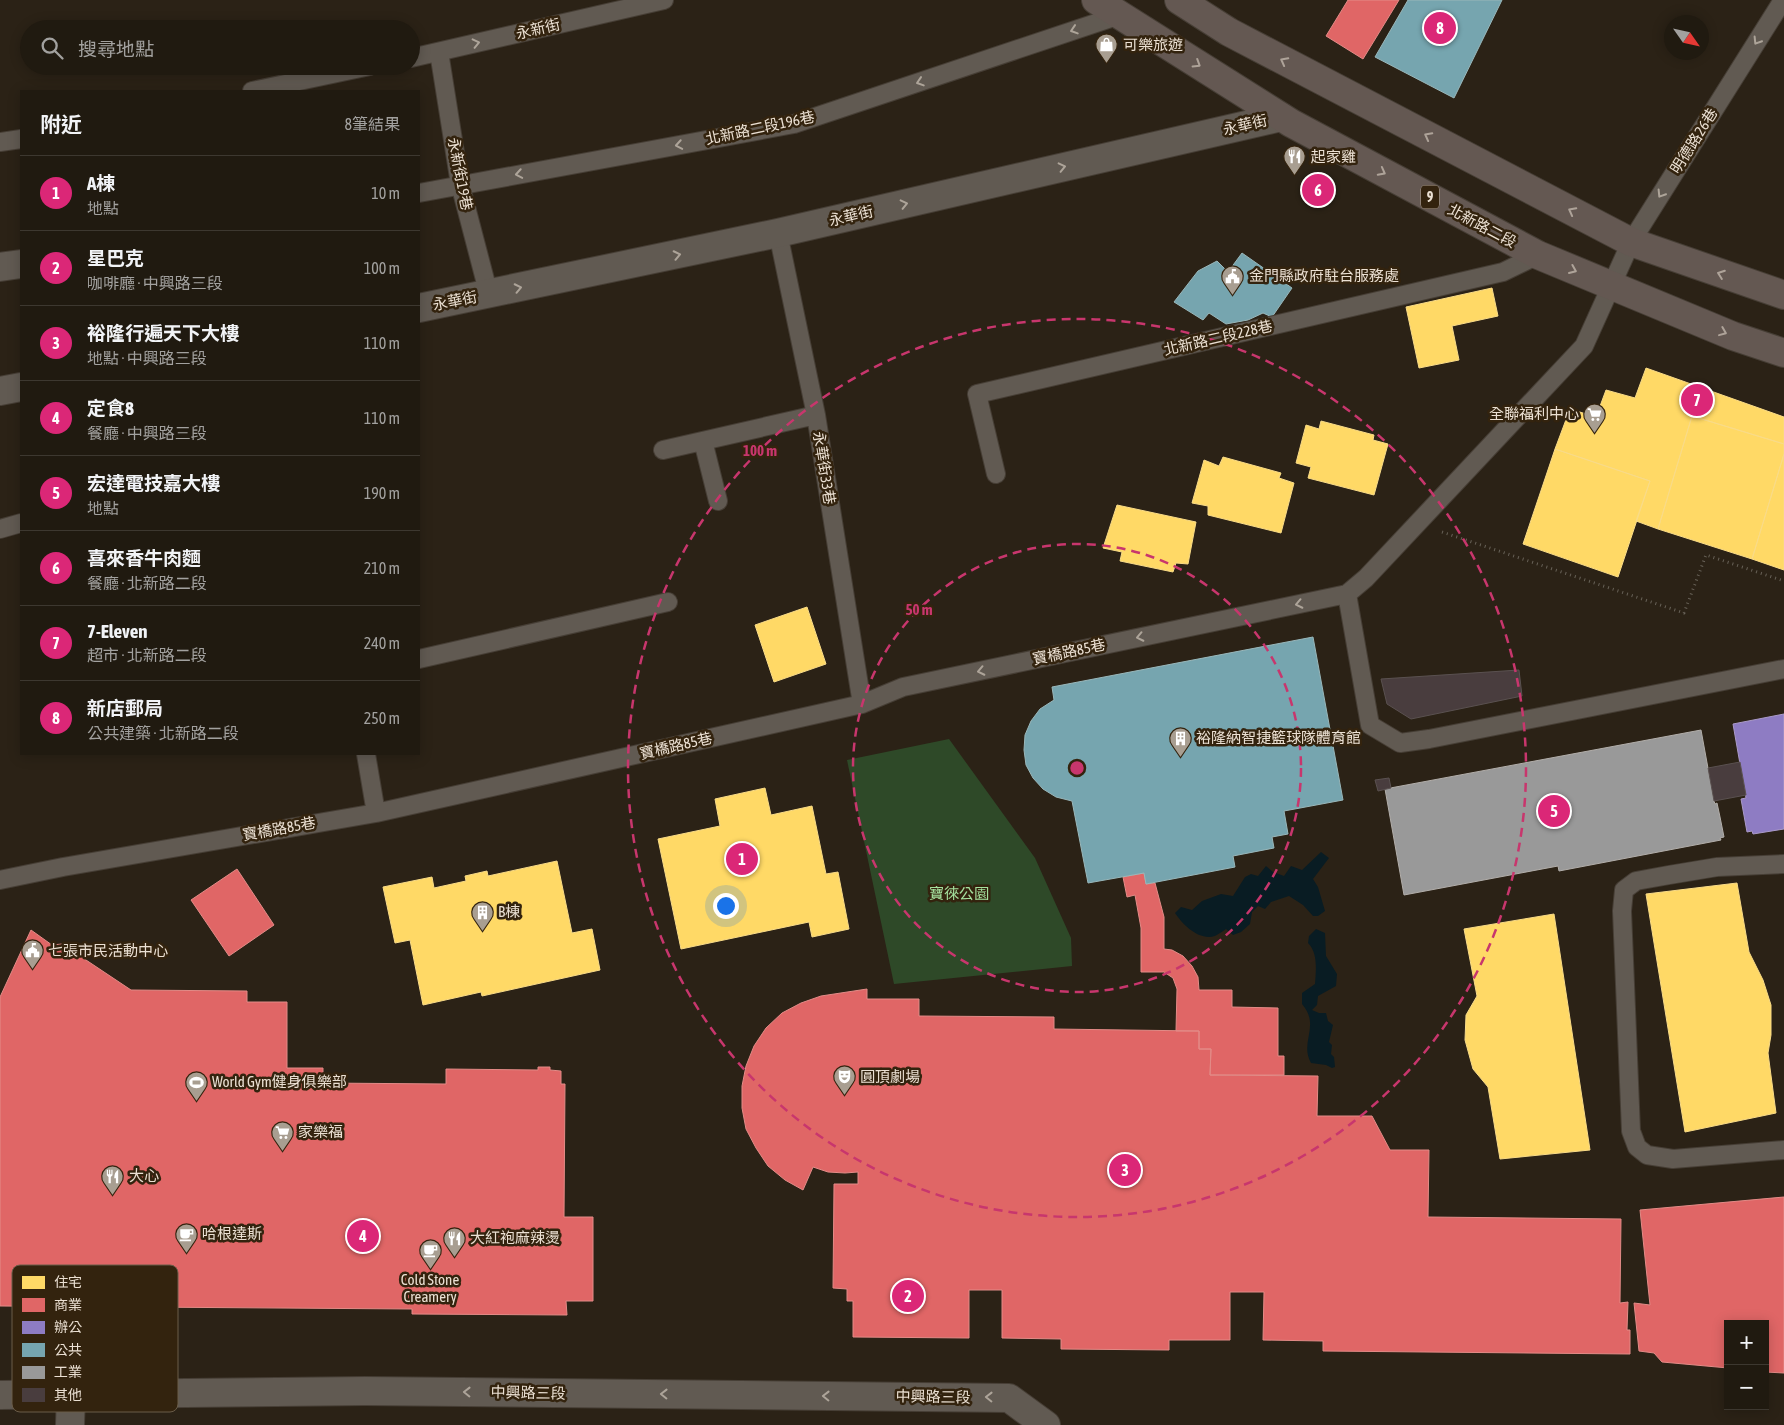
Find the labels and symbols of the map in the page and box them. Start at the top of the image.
pin: 8 [1424,9,1456,47]
street label: 永新街 [514,15,562,42]
north arrow [1664,15,1709,60]
one-way arrow [1070,25,1079,35]
shop icon: 可樂旅遊 [1095,33,1119,64]
place label: 可樂旅遊 [1123,36,1183,53]
one-way arrow [1754,36,1763,45]
one-way arrow [471,38,480,49]
one-way arrow [1191,57,1200,67]
one-way arrow [1280,57,1289,67]
one-way arrow [916,76,924,86]
street label: 明德路26巷 [1667,105,1720,177]
street label: 北新路二段196巷 [704,108,816,147]
street label: 永華街 [1221,111,1269,138]
one-way arrow [1424,132,1433,142]
street label: 永新街19巷 [445,136,476,212]
one-way arrow [674,139,683,149]
restaurant icon: 起家雞 [1283,145,1307,176]
place label: 起家雞 [1310,148,1356,165]
one-way arrow [1058,162,1067,173]
one-way arrow [1377,166,1386,176]
one-way arrow [514,168,523,178]
pin: 6 [1302,171,1334,209]
road number: 9 [1421,186,1439,208]
one-way arrow [1658,188,1668,197]
one-way arrow [899,199,908,210]
street label: 北新路二段 [1445,200,1519,251]
street label: 永華街 [827,202,875,229]
one-way arrow [1568,207,1577,217]
one-way arrow [672,250,681,260]
public building icon: 金門縣政府駐台服務處 [1221,264,1245,295]
one-way arrow [1568,264,1577,275]
place label: 金門縣政府駐台服務處 [1249,267,1399,284]
one-way arrow [1718,270,1726,280]
one-way arrow [514,284,522,294]
street label: 永華街 [431,288,479,313]
street label: 北新路二段228巷 [1162,317,1274,358]
one-way arrow [1719,326,1727,336]
pin: 7 [1681,381,1713,419]
supermarket icon: 全聯福利中心 [1583,402,1607,433]
place label: 全聯福利中心 [1489,405,1579,422]
street label: 永華街33巷 [810,430,839,506]
text: 100 m [743,442,777,459]
one-way arrow [1295,598,1304,609]
text: 50 m [906,601,933,618]
one-way arrow [1136,632,1145,642]
street label: 寶橋路85巷 [1031,635,1107,668]
one-way arrow [977,665,986,675]
building icon: 裕隆納智捷籃球隊體育館 [1168,726,1192,757]
street label: 寶橋路85巷 [638,729,714,762]
place label: 裕隆納智捷籃球隊體育館 [1196,729,1361,746]
centre of rings [1068,759,1086,777]
pin: 5 [1538,792,1570,830]
street label: 寶橋路85巷 [241,814,317,843]
pin: 1 [726,840,758,878]
park label: 寶徠公園 [929,885,989,902]
your location [713,893,739,919]
building icon: B棟 [470,900,494,931]
place label: B棟 [498,903,520,920]
public building icon: 七張市民活動中心 [20,939,44,970]
place label: 七張市民活動中心 [48,942,168,959]
theatre icon: 圓頂劇場 [832,1065,856,1096]
place label: 圓頂劇場 [860,1068,920,1085]
sports icon: World Gym健身俱樂部 [184,1070,208,1101]
place label: World Gym健身俱樂部 [212,1073,347,1090]
supermarket icon: 家樂福 [270,1120,294,1151]
place label: 家樂福 [298,1123,343,1140]
pin: 3 [1109,1151,1141,1189]
restaurant icon: 大心 [101,1164,125,1195]
place label: 大心 [129,1167,159,1184]
pin: 4 [347,1217,379,1255]
cafe icon: 哈根達斯 [174,1222,198,1253]
place label: 哈根達斯 [202,1225,262,1242]
restaurant icon: 大紅袍麻辣燙 [442,1226,466,1257]
place label: 大紅袍麻辣燙 [470,1229,560,1246]
cafe icon: Cold Stone Creamery [418,1239,442,1270]
legend [12,1265,178,1412]
place label: Cold Stone Creamery [401,1271,459,1305]
text: 住宅 [54,1274,82,1290]
pin: 2 [892,1277,924,1315]
text: 商業 [54,1297,82,1313]
text: 辦公 [54,1319,82,1335]
text: 公共 [54,1342,82,1358]
text: 工業 [54,1364,82,1380]
street label: 中興路三段 [490,1383,566,1402]
text: 其他 [54,1387,82,1403]
one-way arrow [462,1387,470,1397]
street label: 中興路三段 [895,1387,971,1406]
one-way arrow [660,1389,668,1399]
one-way arrow [822,1391,830,1401]
one-way arrow [985,1392,992,1402]

